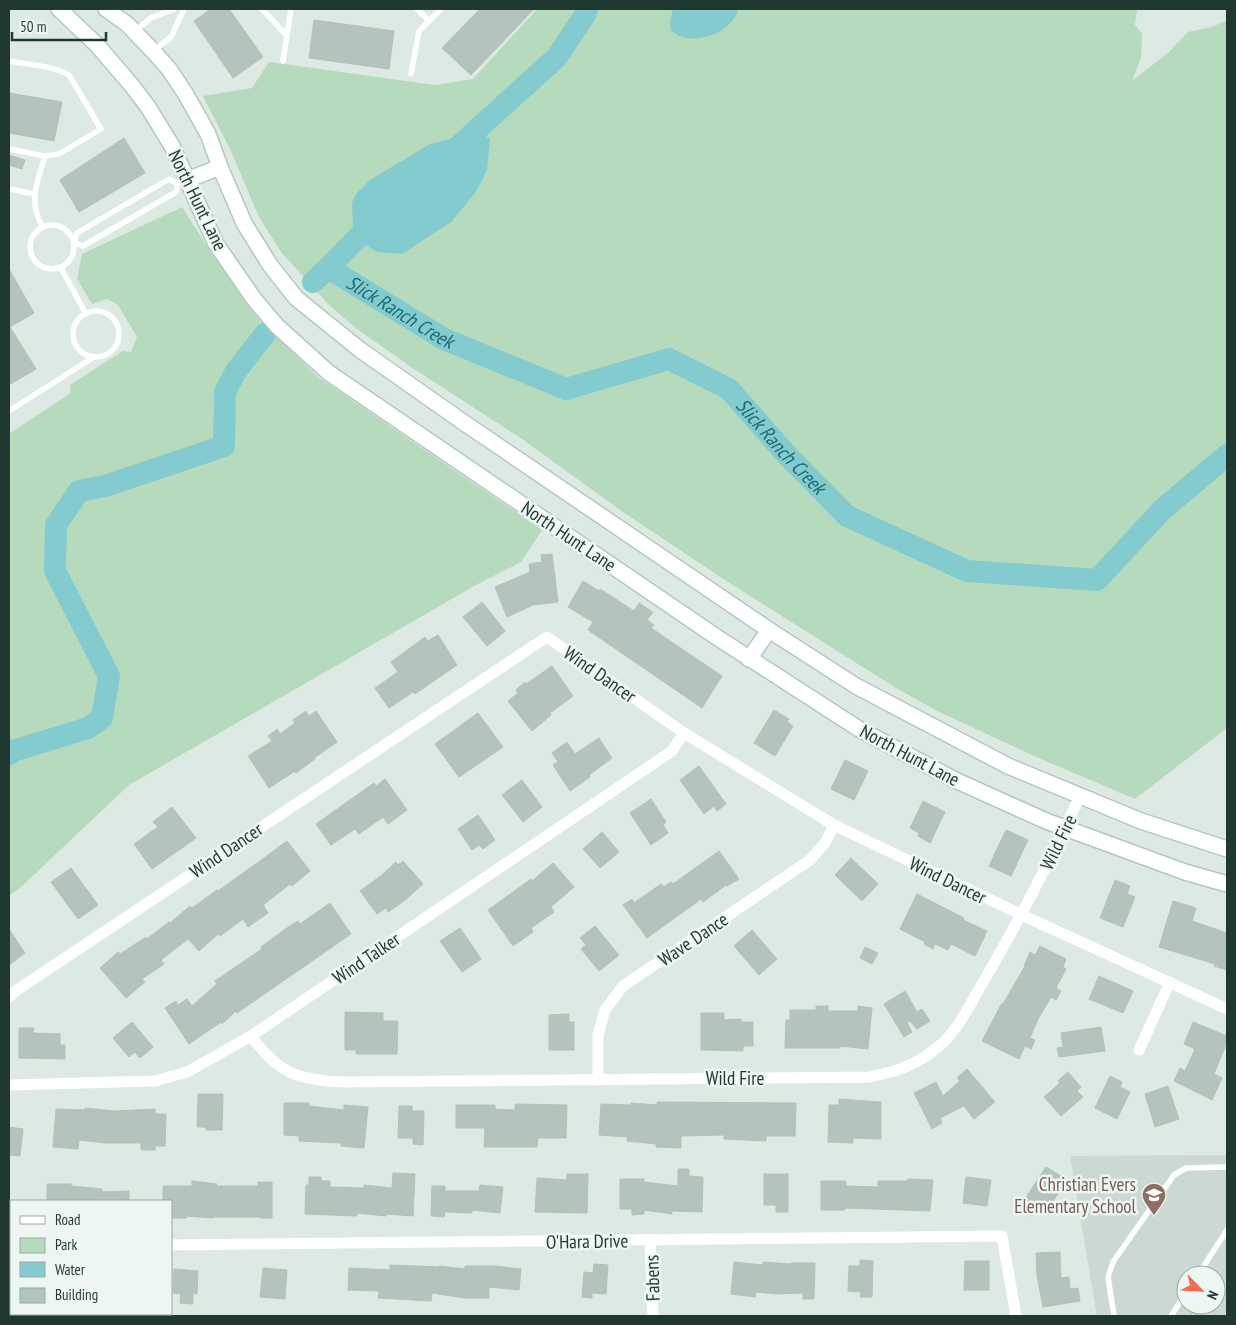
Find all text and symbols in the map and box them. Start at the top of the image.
scale bar [12,10,106,42]
text: 50 m [20,17,46,36]
street label: North Hunt Lane [163,146,233,254]
water label: Slick Ranch Creek [342,269,459,355]
water label: Slick Ranch Creek [730,393,833,501]
street label: North Hunt Lane [517,496,621,577]
street label: Wind Dancer [559,640,641,708]
street label: North Hunt Lane [856,719,964,791]
street label: Wild Fire [1034,810,1082,874]
street label: Wind Dancer [185,816,268,883]
street label: Wind Dancer [905,851,991,909]
street label: Wave Dance [653,907,733,971]
street label: Wind Talker [328,926,405,989]
street label: Wild Fire [706,1066,764,1090]
place label: Christian Evers Elementary School [1014,1172,1137,1218]
school or university icon: Christian Evers Elementary School [1141,1182,1167,1216]
legend [10,1200,172,1315]
text: Road [55,1210,81,1229]
street label: O'Hara Drive [546,1228,629,1254]
text: Park [55,1235,77,1254]
street label: Fabens [639,1254,665,1302]
text: Water [55,1260,86,1279]
north arrow [1176,1265,1226,1315]
text: Building [55,1285,98,1304]
text: N [1203,1288,1223,1302]

